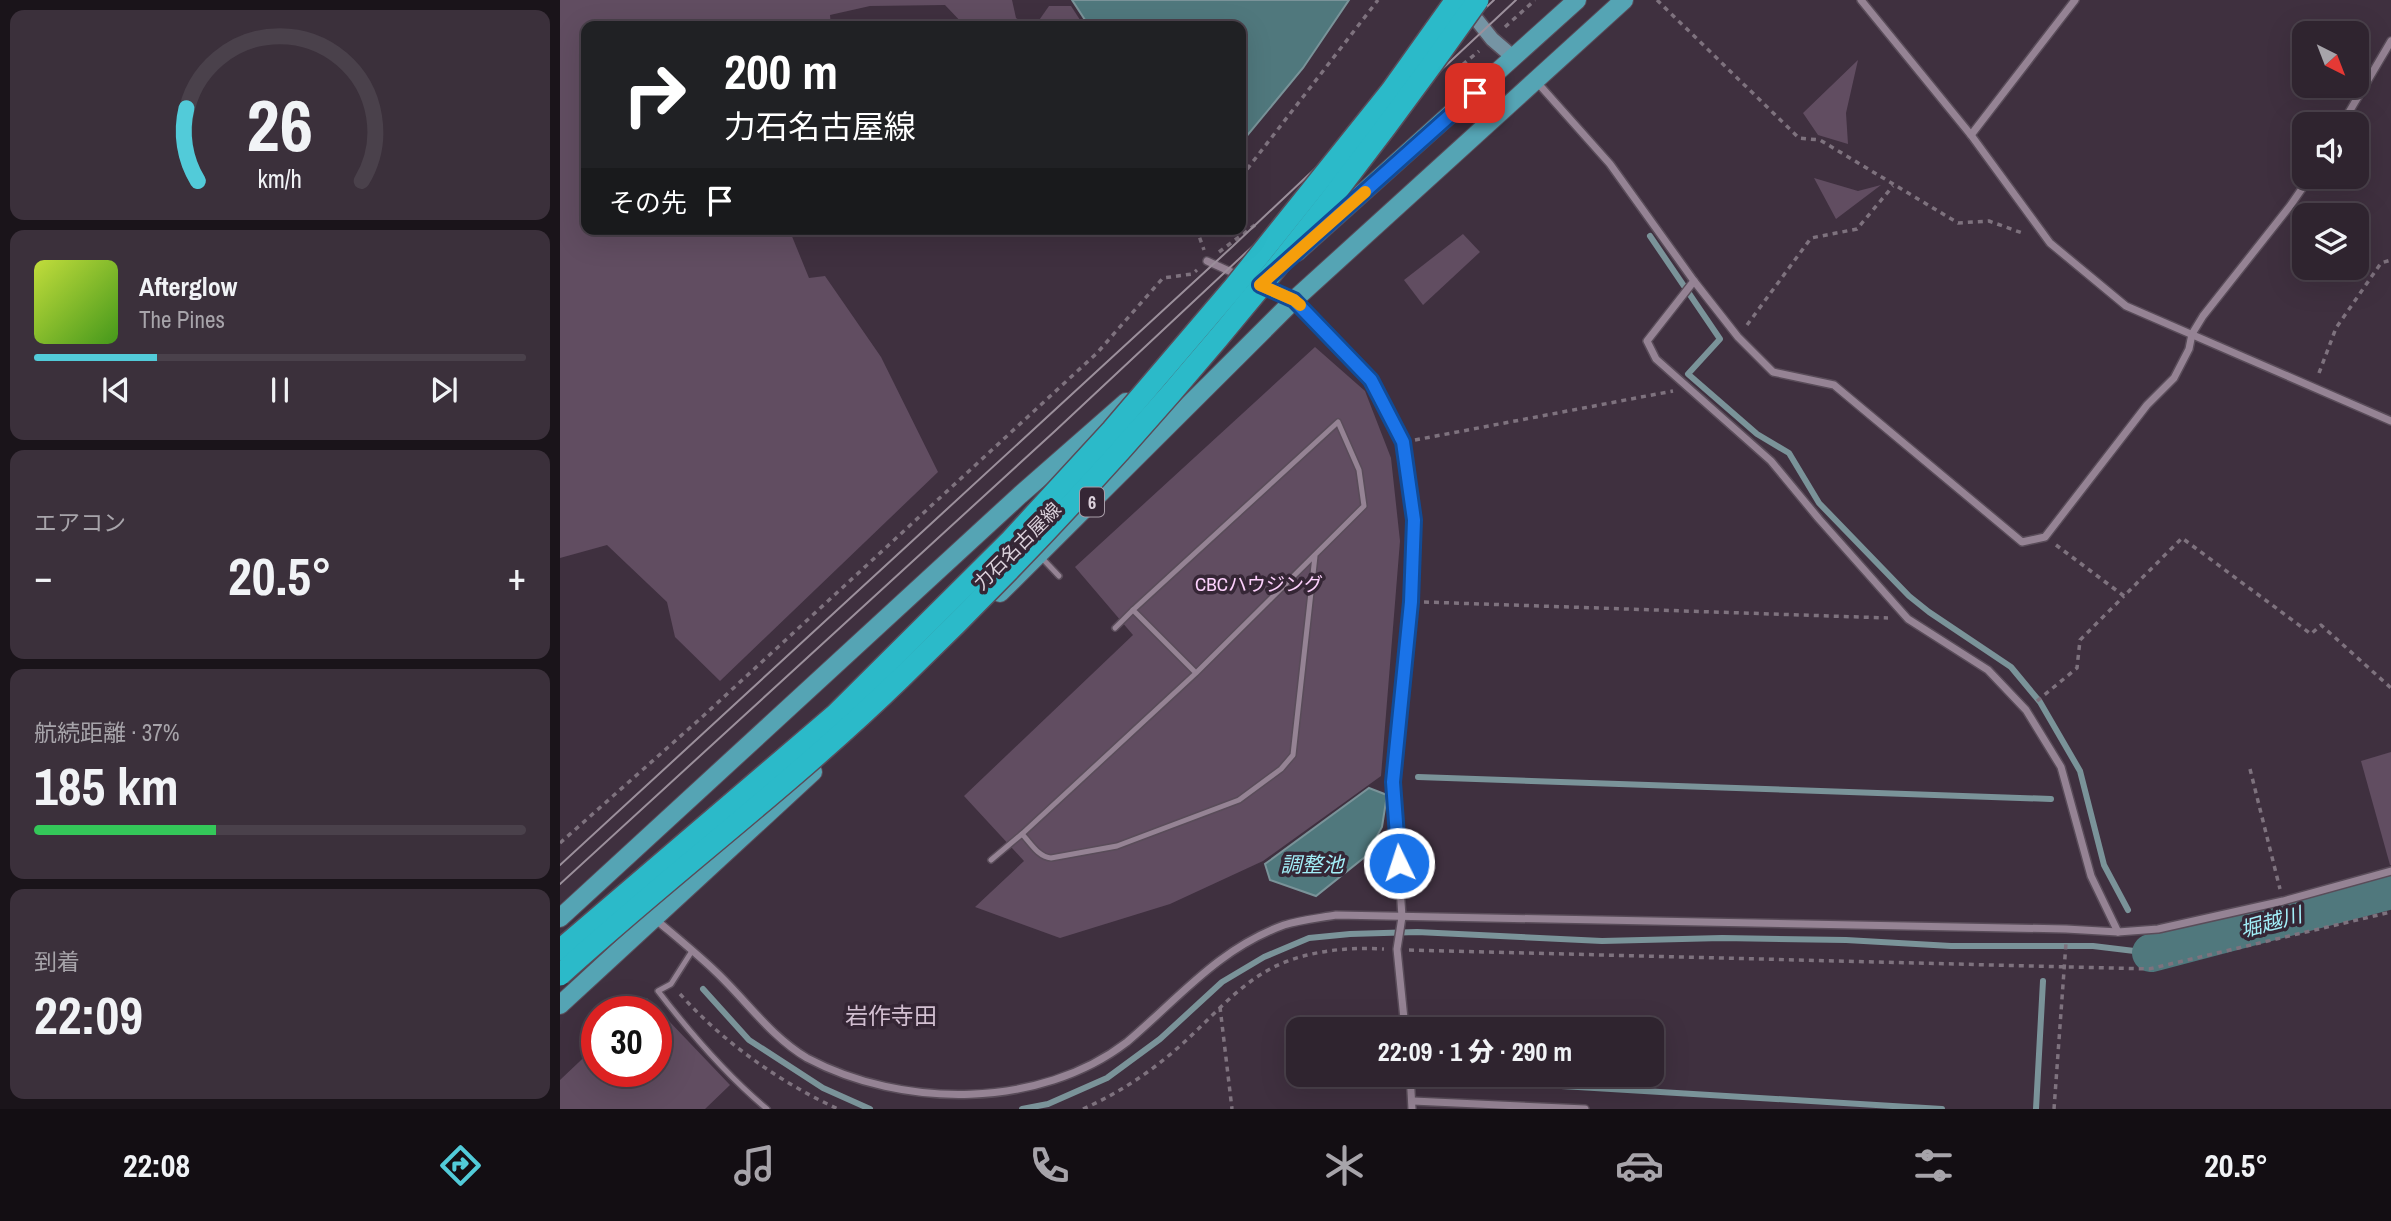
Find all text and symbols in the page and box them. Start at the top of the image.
north arrow [2292,21,2370,98]
map controls [2292,21,2369,280]
text: 200 m [724,38,838,104]
icon: right [609,49,700,140]
pin [1445,63,1505,123]
icon: arrive [1456,74,1494,112]
text: 26 [247,76,313,174]
text: 力石名古屋線 [724,105,916,148]
button: sound [2292,112,2369,189]
text: km/h [258,162,302,196]
icon: arrive [701,182,739,220]
text: その先 [609,185,687,220]
button: layers [2292,203,2369,280]
text: Afterglow [139,269,237,304]
text: The Pines [139,304,225,335]
icon: previous [97,371,135,409]
icon: pause [261,371,299,409]
icon: next [425,371,463,409]
road number: 6 [1080,488,1104,516]
street label: 力石名古屋線 [967,496,1067,596]
text: エアコン [34,507,126,538]
text: 20.5° [228,541,332,611]
text: − [34,551,52,602]
text: + [508,551,526,602]
park label: CBCハウジング [1195,571,1323,597]
text: 航続距離 · 37% [34,717,179,748]
text: 185 km [34,751,179,821]
position arrow [1362,826,1436,900]
water label: 調整池 [1281,850,1345,879]
water label: 堀越川 [2237,899,2307,944]
text: 到着 [34,946,80,977]
text: 22:09 [34,980,143,1050]
speed limit sign: 30 [581,996,672,1087]
district label: 岩作寺田 [845,1000,937,1031]
text: 22:09 · 1 分 · 290 m [1378,1034,1572,1069]
icon: directions [436,1141,485,1190]
icon: music [730,1141,779,1190]
icon: phone [1025,1141,1074,1190]
icon: climate [1320,1141,1369,1190]
icon: car [1615,1141,1664,1190]
icon: filters [1909,1141,1958,1190]
text: 22:08 [123,1144,190,1187]
text: 20.5° [2204,1144,2268,1187]

